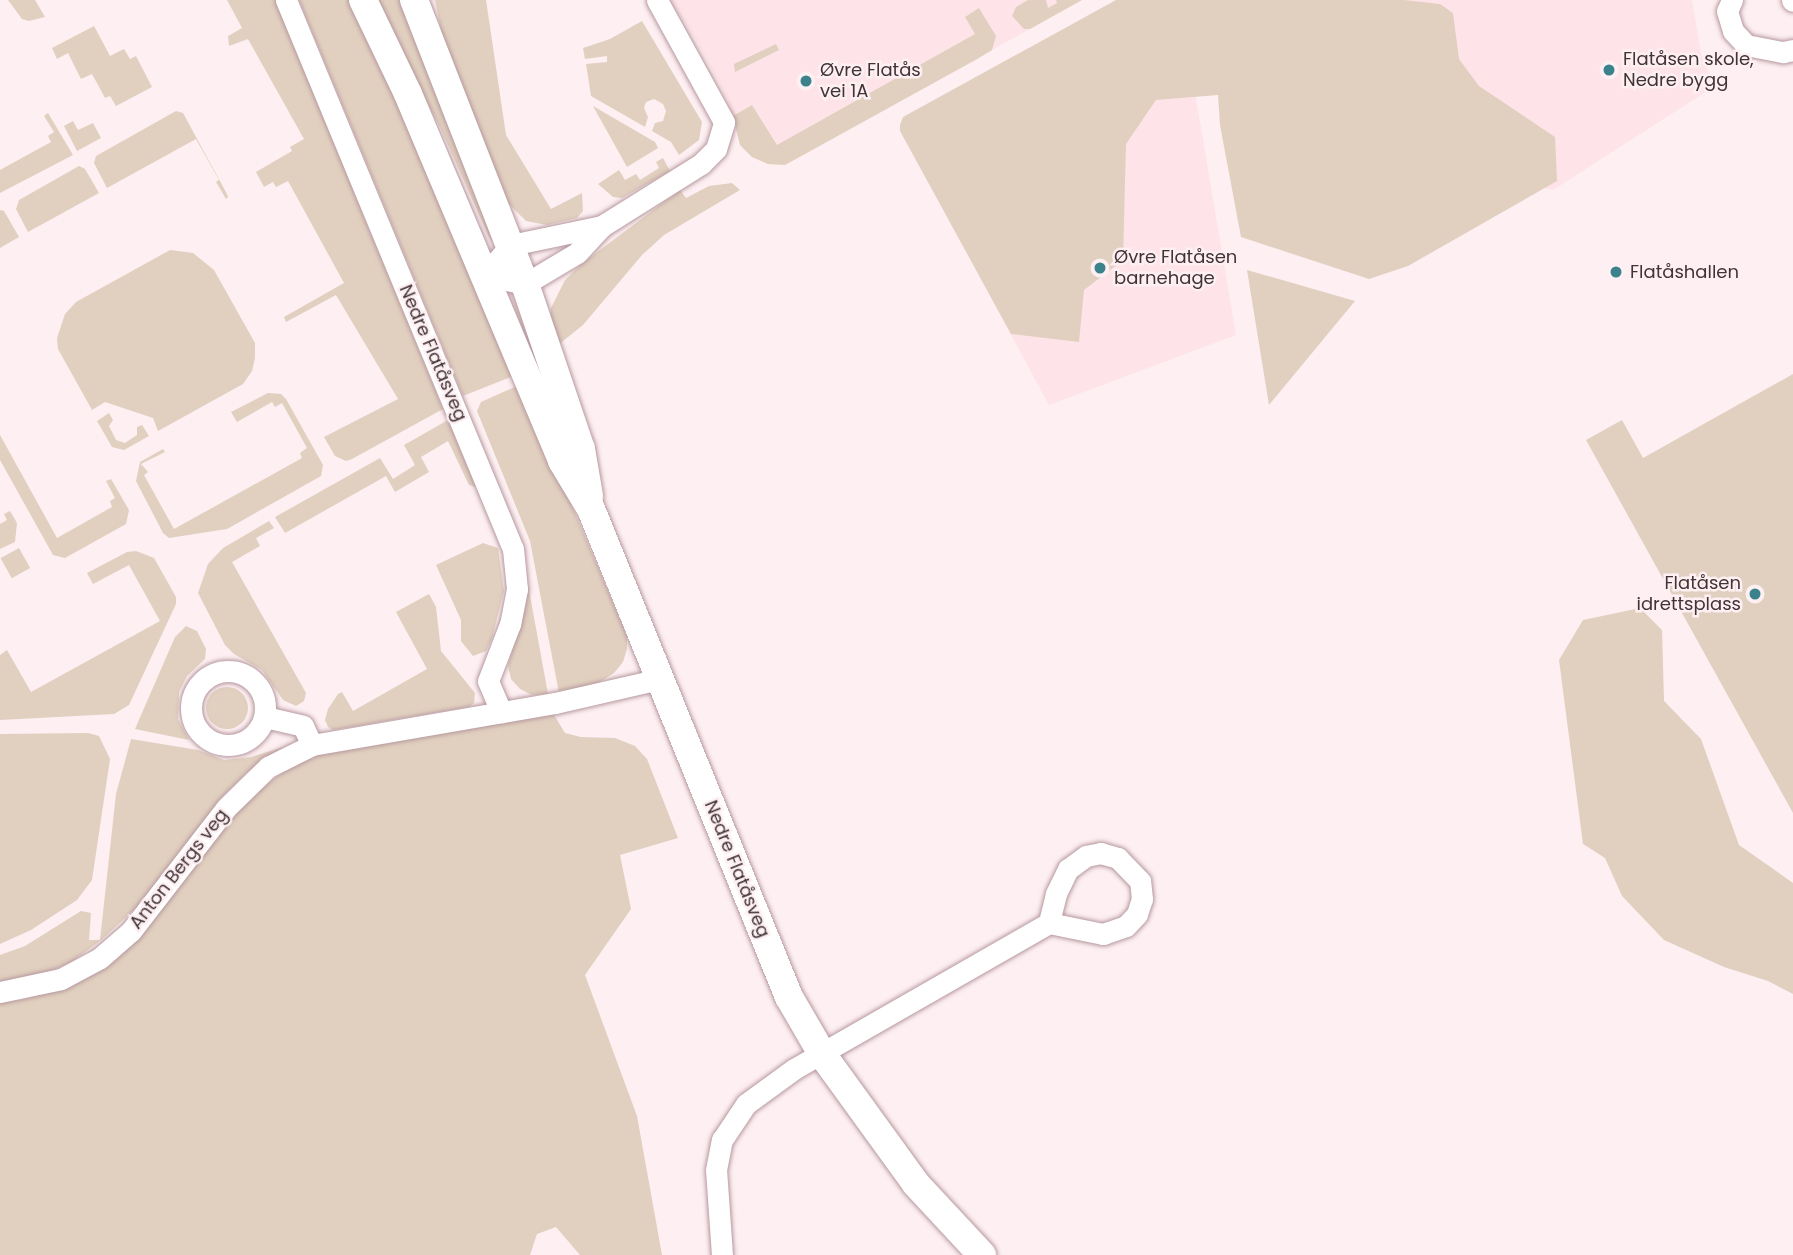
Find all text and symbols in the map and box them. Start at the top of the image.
place label: Flatåsen skole, Nedre bygg [1623,49,1754,92]
place label: Øvre Flatås vei 1A [820,60,921,102]
marker: Flatåsen skole, Nedre bygg [1601,62,1617,78]
marker: Øvre Flatås vei 1A [798,73,814,89]
place label: Øvre Flatåsen barnehage [1114,247,1237,290]
marker: Øvre Flatåsen barnehage [1092,260,1108,276]
place label: Flatåshallen [1630,261,1739,283]
marker: Flatåshallen [1608,264,1624,280]
street label: Nedre Flatåsveg [395,282,471,424]
place label: Flatåsen idrettsplass [1636,573,1741,616]
marker: Flatåsen idrettsplass [1747,586,1763,602]
street label: Nedre Flatåsveg [700,797,774,941]
street label: Anton Bergs veg [125,805,233,933]

